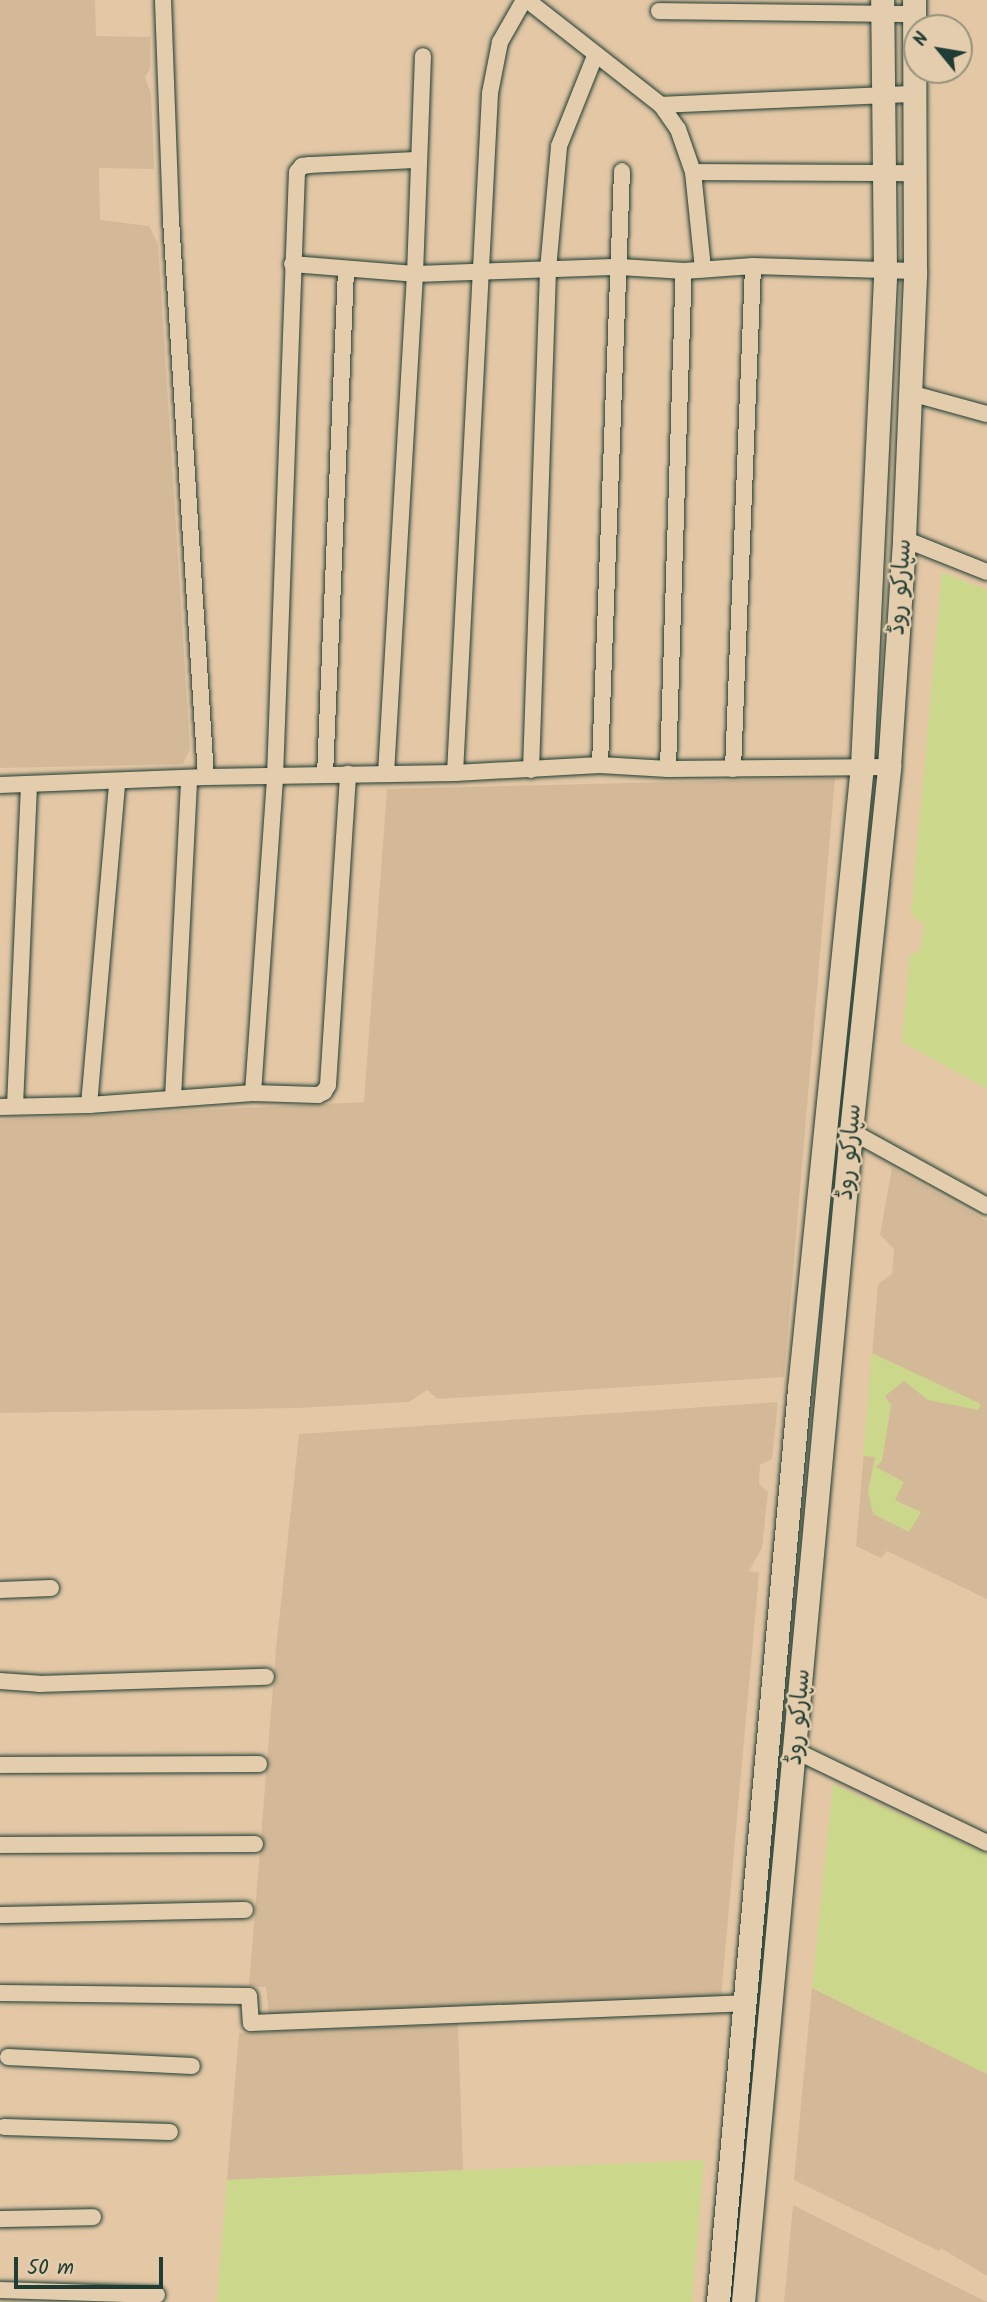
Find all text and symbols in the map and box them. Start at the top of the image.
north arrow [903,14,973,84]
text: N [906,27,938,52]
street label: سپارکو روڈ [884,538,918,636]
street label: سپارکو روڈ [832,1103,868,1201]
street label: سپارکو روڈ [781,1668,817,1766]
scale bar [18,2242,166,2286]
text: 50 m [27,2252,74,2285]

